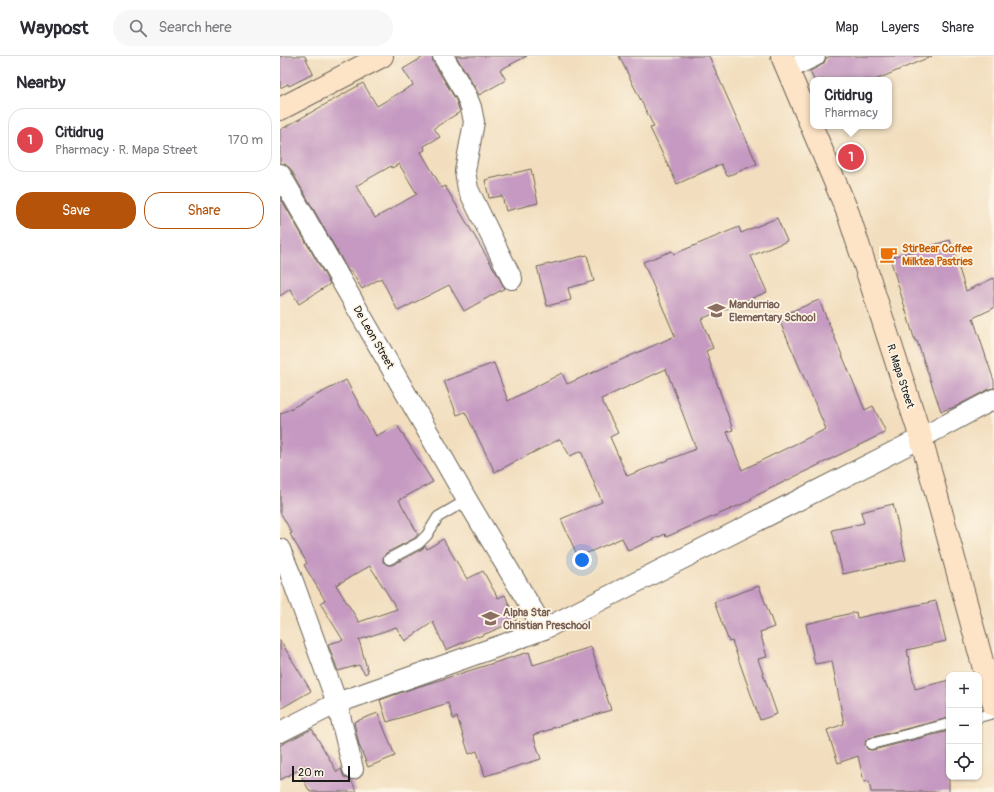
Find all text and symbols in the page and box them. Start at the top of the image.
search box [113,10,393,46]
text: Waypost [20,16,89,40]
icon: search [127,17,149,39]
text: Search here [159,18,232,37]
text: Map [836,19,859,36]
text: Layers [881,19,919,36]
text: Share [941,19,974,36]
text: Nearby [16,72,65,93]
popup [810,77,892,129]
text: Citidrug [824,86,873,105]
text: Pharmacy [824,105,878,121]
text: Citidrug [55,123,103,142]
text: 1 [27,132,33,148]
text: 170 m [228,132,263,148]
text: Pharmacy · R. Mapa Street [55,142,197,158]
pin: 1 [838,142,864,172]
button: Save [16,192,136,229]
button: Share [144,192,264,229]
place label: StirBear Coffee Milktea Pastries [902,242,973,268]
cafe icon: StirBear Coffee Milktea Pastries [879,244,899,264]
place label: Mandurriao Elementary School [729,298,816,324]
school or university icon: Mandurriao Elementary School [706,300,726,320]
street label: De Leon Street [350,303,397,372]
street label: R. Mapa Street [884,342,917,410]
your location [572,550,592,570]
place label: Alpha Star Christian Preschool [503,606,591,632]
school or university icon: Alpha Star Christian Preschool [480,608,500,628]
map controls [946,672,982,780]
button: + [946,672,982,708]
button: − [946,708,982,744]
button: locate [946,744,982,780]
scale bar [292,764,350,783]
text: 20 m [298,766,324,779]

